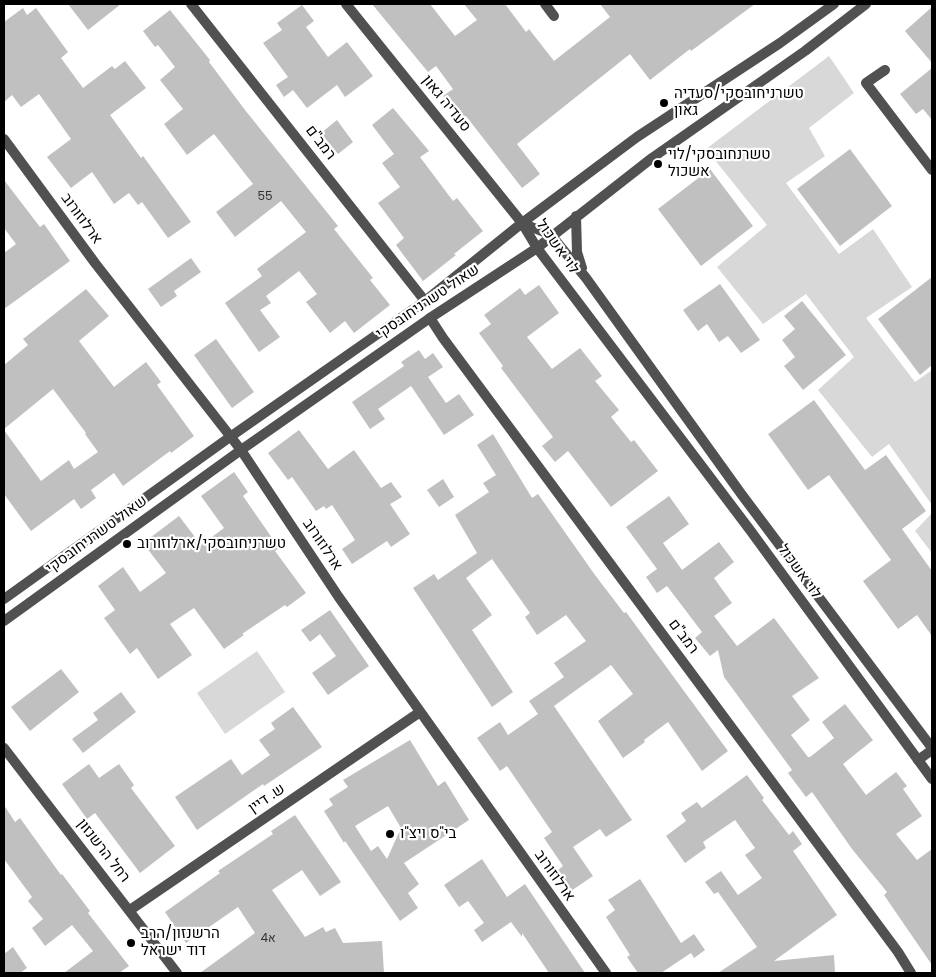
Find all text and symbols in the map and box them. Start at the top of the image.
street label: סעדיה גאון [418,72,474,136]
place label: טשרניחובסקי/סעדיה גאון [674,85,804,120]
marker: טשרניחובסקי/סעדיה גאון [658,97,670,109]
street label: רמב"ם [301,122,339,164]
place label: טשרנחובסקי/לוי אשכול [668,146,771,181]
marker: טשרנחובסקי/לוי אשכול [652,158,664,170]
street label: ארלוזורוב [57,190,105,248]
house number: 55 [257,190,273,204]
street label: לוי אשכול [532,216,582,278]
street label: שאול טשרניחובסקי [373,261,483,343]
street label: שאול טשרניחובסקי [43,492,151,578]
street label: ארלוזורוב [298,516,346,574]
place label: טשרניחובסקי/ארלוזורוב [137,535,286,553]
marker: טשרניחובסקי/ארלוזורוב [121,538,133,550]
street label: לוי אשכול [773,541,825,603]
street label: רמב"ם [664,616,702,658]
street label: ש. דיין [245,780,289,818]
street label: רחל הרשנזון [73,816,133,886]
place label: בי"ס ויצ"ו [400,825,456,843]
marker: בי"ס ויצ"ו [384,828,396,840]
street label: ארלוזורוב [530,847,578,905]
place label: הרשנזון/הרב דוד ישראל [141,925,220,960]
house number: 4א [260,932,276,946]
marker: הרשנזון/הרב דוד ישראל [125,937,137,949]

